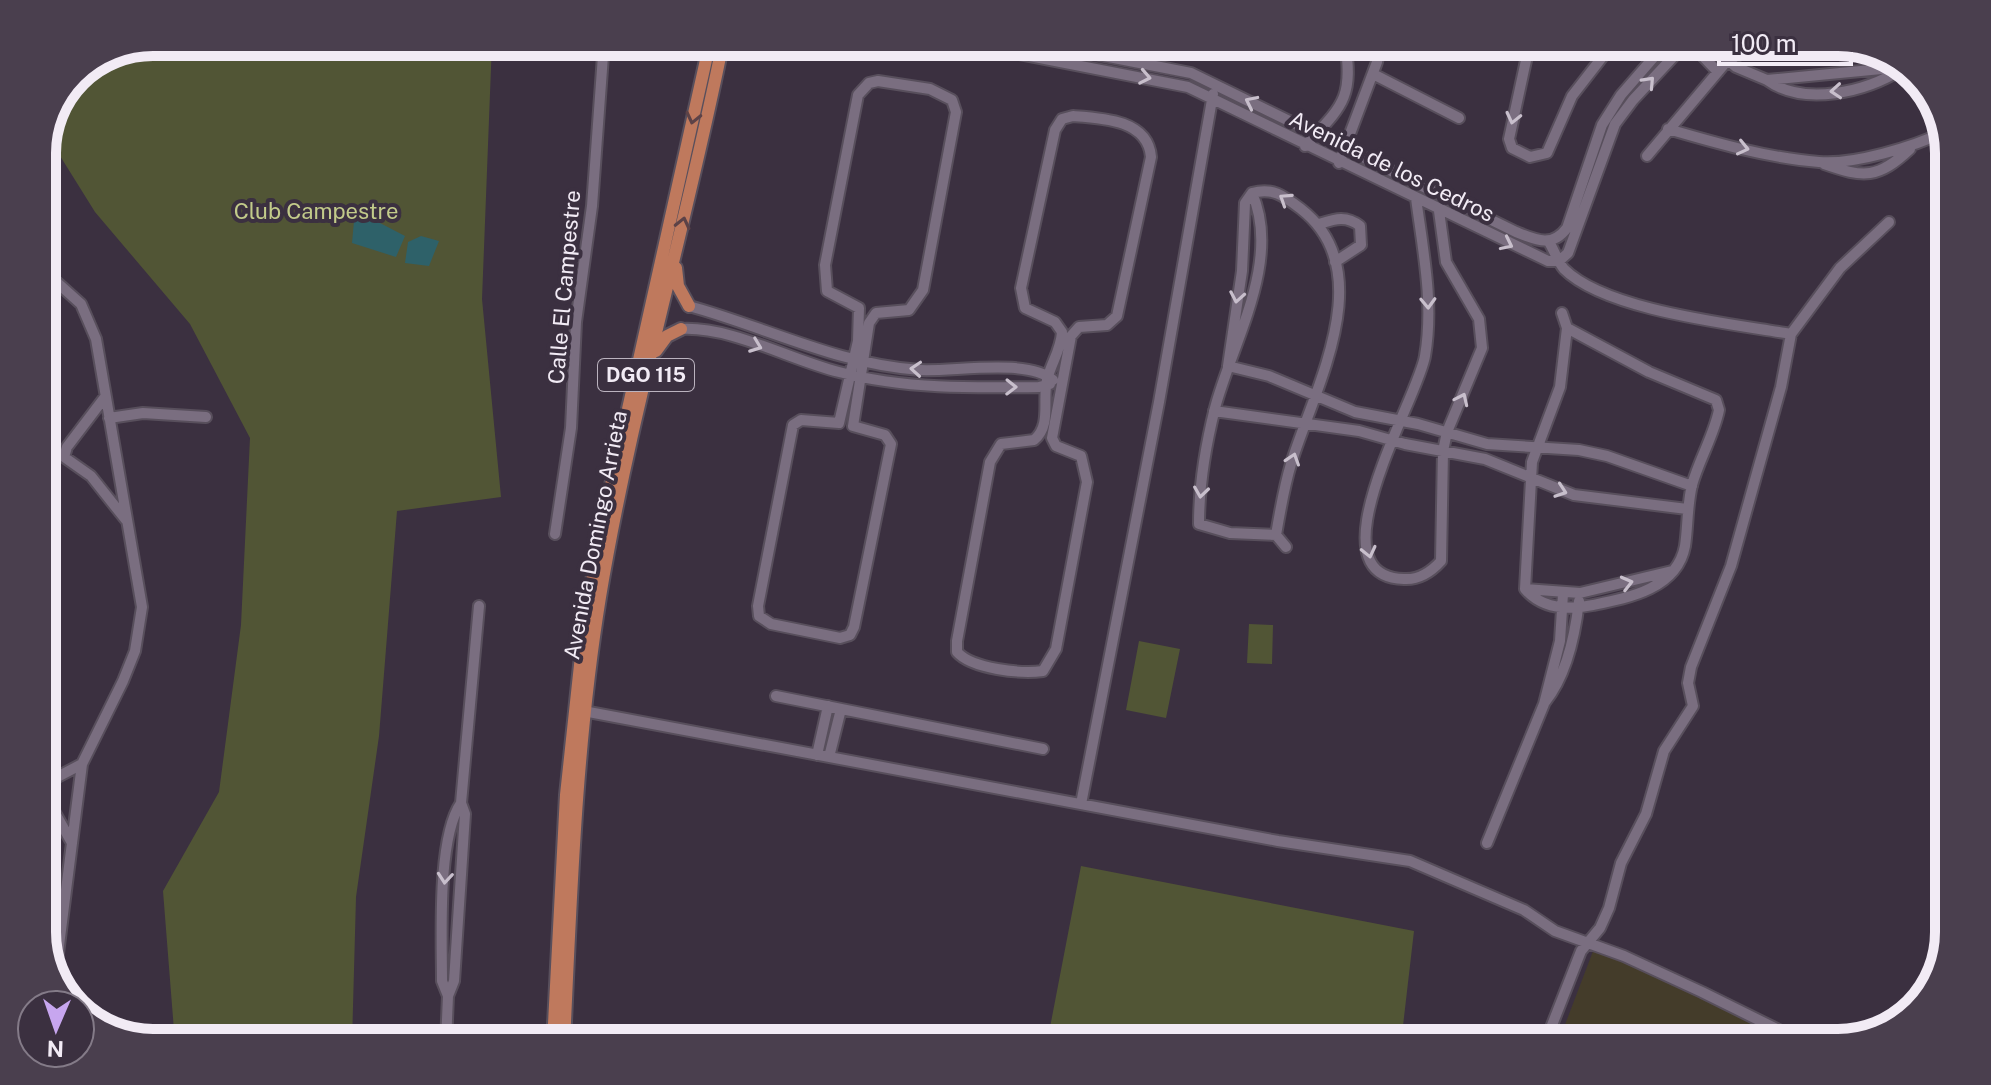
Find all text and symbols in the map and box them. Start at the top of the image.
scale bar [1719,16,1851,66]
text: 100 m [1731,29,1797,57]
one-way arrow [1138,68,1152,85]
one-way arrow [1640,76,1654,91]
one-way arrow [1830,82,1843,99]
one-way arrow [1245,96,1260,112]
street label: Avenida de los Cedros [1285,105,1499,227]
one-way arrow [685,111,702,124]
one-way arrow [1505,111,1522,124]
one-way arrow [1736,139,1749,156]
street label: Calle El Campestre [543,189,585,385]
one-way arrow [1280,193,1294,208]
park label: Club Campestre [234,198,398,224]
one-way arrow [674,217,691,231]
one-way arrow [1498,234,1513,250]
one-way arrow [1230,290,1247,304]
one-way arrow [1420,297,1437,310]
one-way arrow [748,336,762,352]
road number: DGO 115 [598,359,694,391]
one-way arrow [909,361,922,378]
one-way arrow [1005,378,1018,396]
one-way arrow [1452,393,1468,407]
street label: Avenida Domingo Arrieta [558,408,632,662]
one-way arrow [1284,453,1300,467]
one-way arrow [1553,481,1567,497]
one-way arrow [1193,485,1210,498]
one-way arrow [1360,544,1377,558]
one-way arrow [1619,575,1633,592]
one-way arrow [436,872,453,885]
north arrow [16,989,96,1069]
text: N [46,1036,64,1062]

